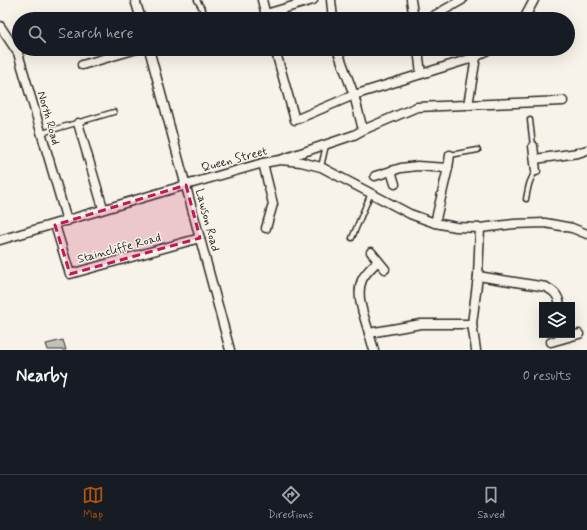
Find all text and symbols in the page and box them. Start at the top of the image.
search box [12,12,575,56]
icon: search [26,23,48,45]
text: Search here [58,24,134,44]
street label: North Road [33,90,63,147]
street label: Queen Street [200,143,269,176]
street label: Lawson Road [191,187,223,253]
street label: Staincliffe Road [76,230,163,268]
map controls [539,302,575,338]
button: layers [539,302,575,338]
text: Nearby [16,365,68,387]
text: 0 results [523,368,571,385]
tab: Map [82,484,104,522]
tab: Directions [268,484,313,522]
tab: Saved [477,484,505,522]

